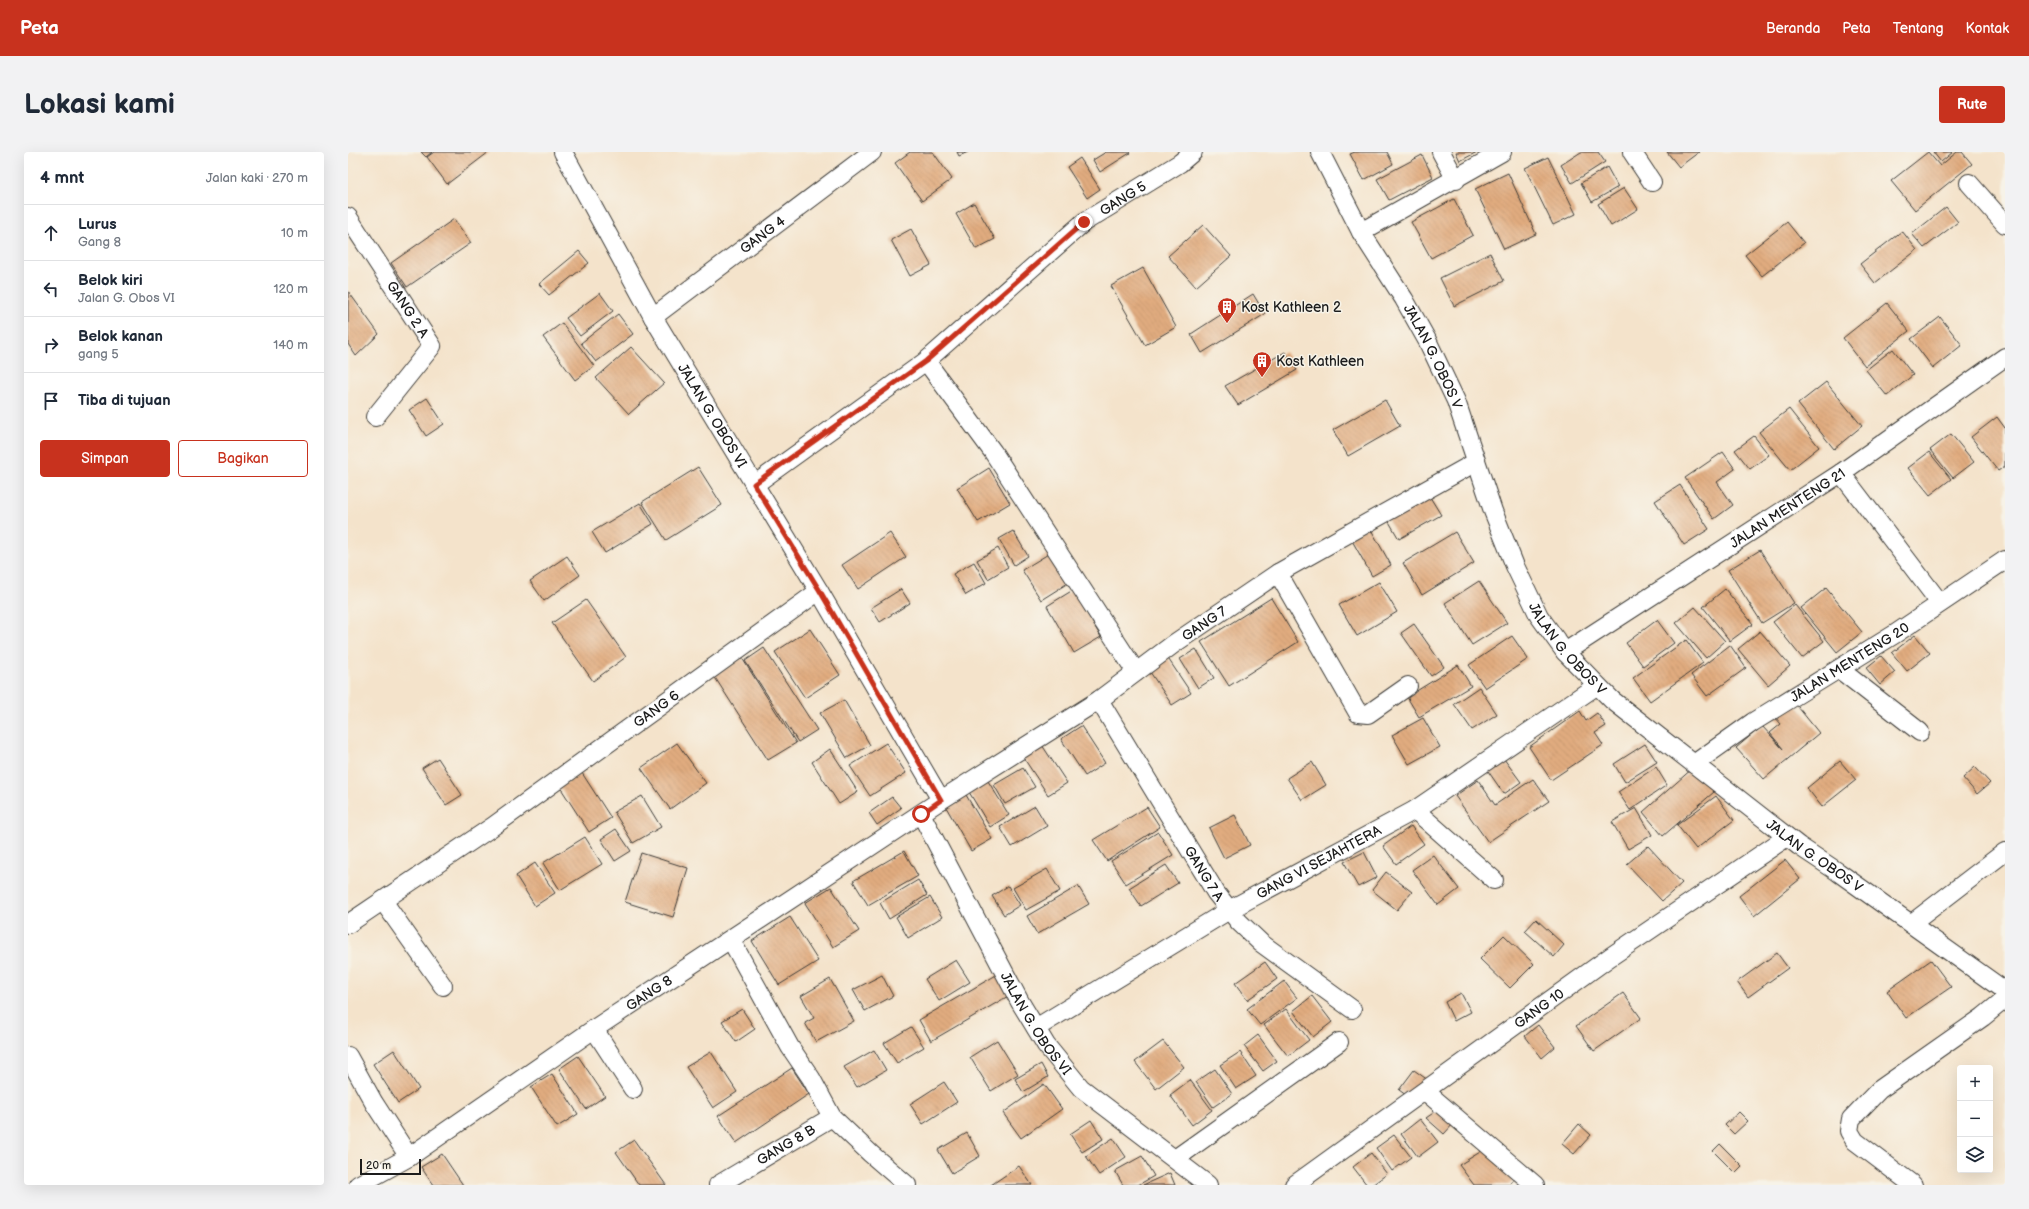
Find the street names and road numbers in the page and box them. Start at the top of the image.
street label: GANG 5 [1096,177,1149,219]
street label: GANG 4 [736,212,789,257]
street label: GANG 2 A [383,278,433,341]
street label: JALAN G. OBOS V [1400,301,1466,411]
street label: JALAN G. OBOS VI [675,360,751,471]
street label: JALAN MENTENG 21 [1726,464,1848,551]
street label: JALAN G. OBOS V [1525,600,1611,698]
street label: GANG 7 [1179,602,1230,644]
street label: JALAN MENTENG 20 [1787,619,1912,705]
street label: GANG 6 [630,686,683,731]
street label: JALAN G. OBOS V [1763,815,1867,896]
street label: GANG VI SEJAHTERA [1253,821,1384,902]
street label: GANG 7 A [1181,843,1228,905]
street label: JALAN G. OBOS VI [997,969,1075,1078]
street label: GANG 8 [623,971,675,1014]
street label: GANG 10 [1511,985,1567,1032]
street label: GANG 8 B [753,1120,819,1169]

